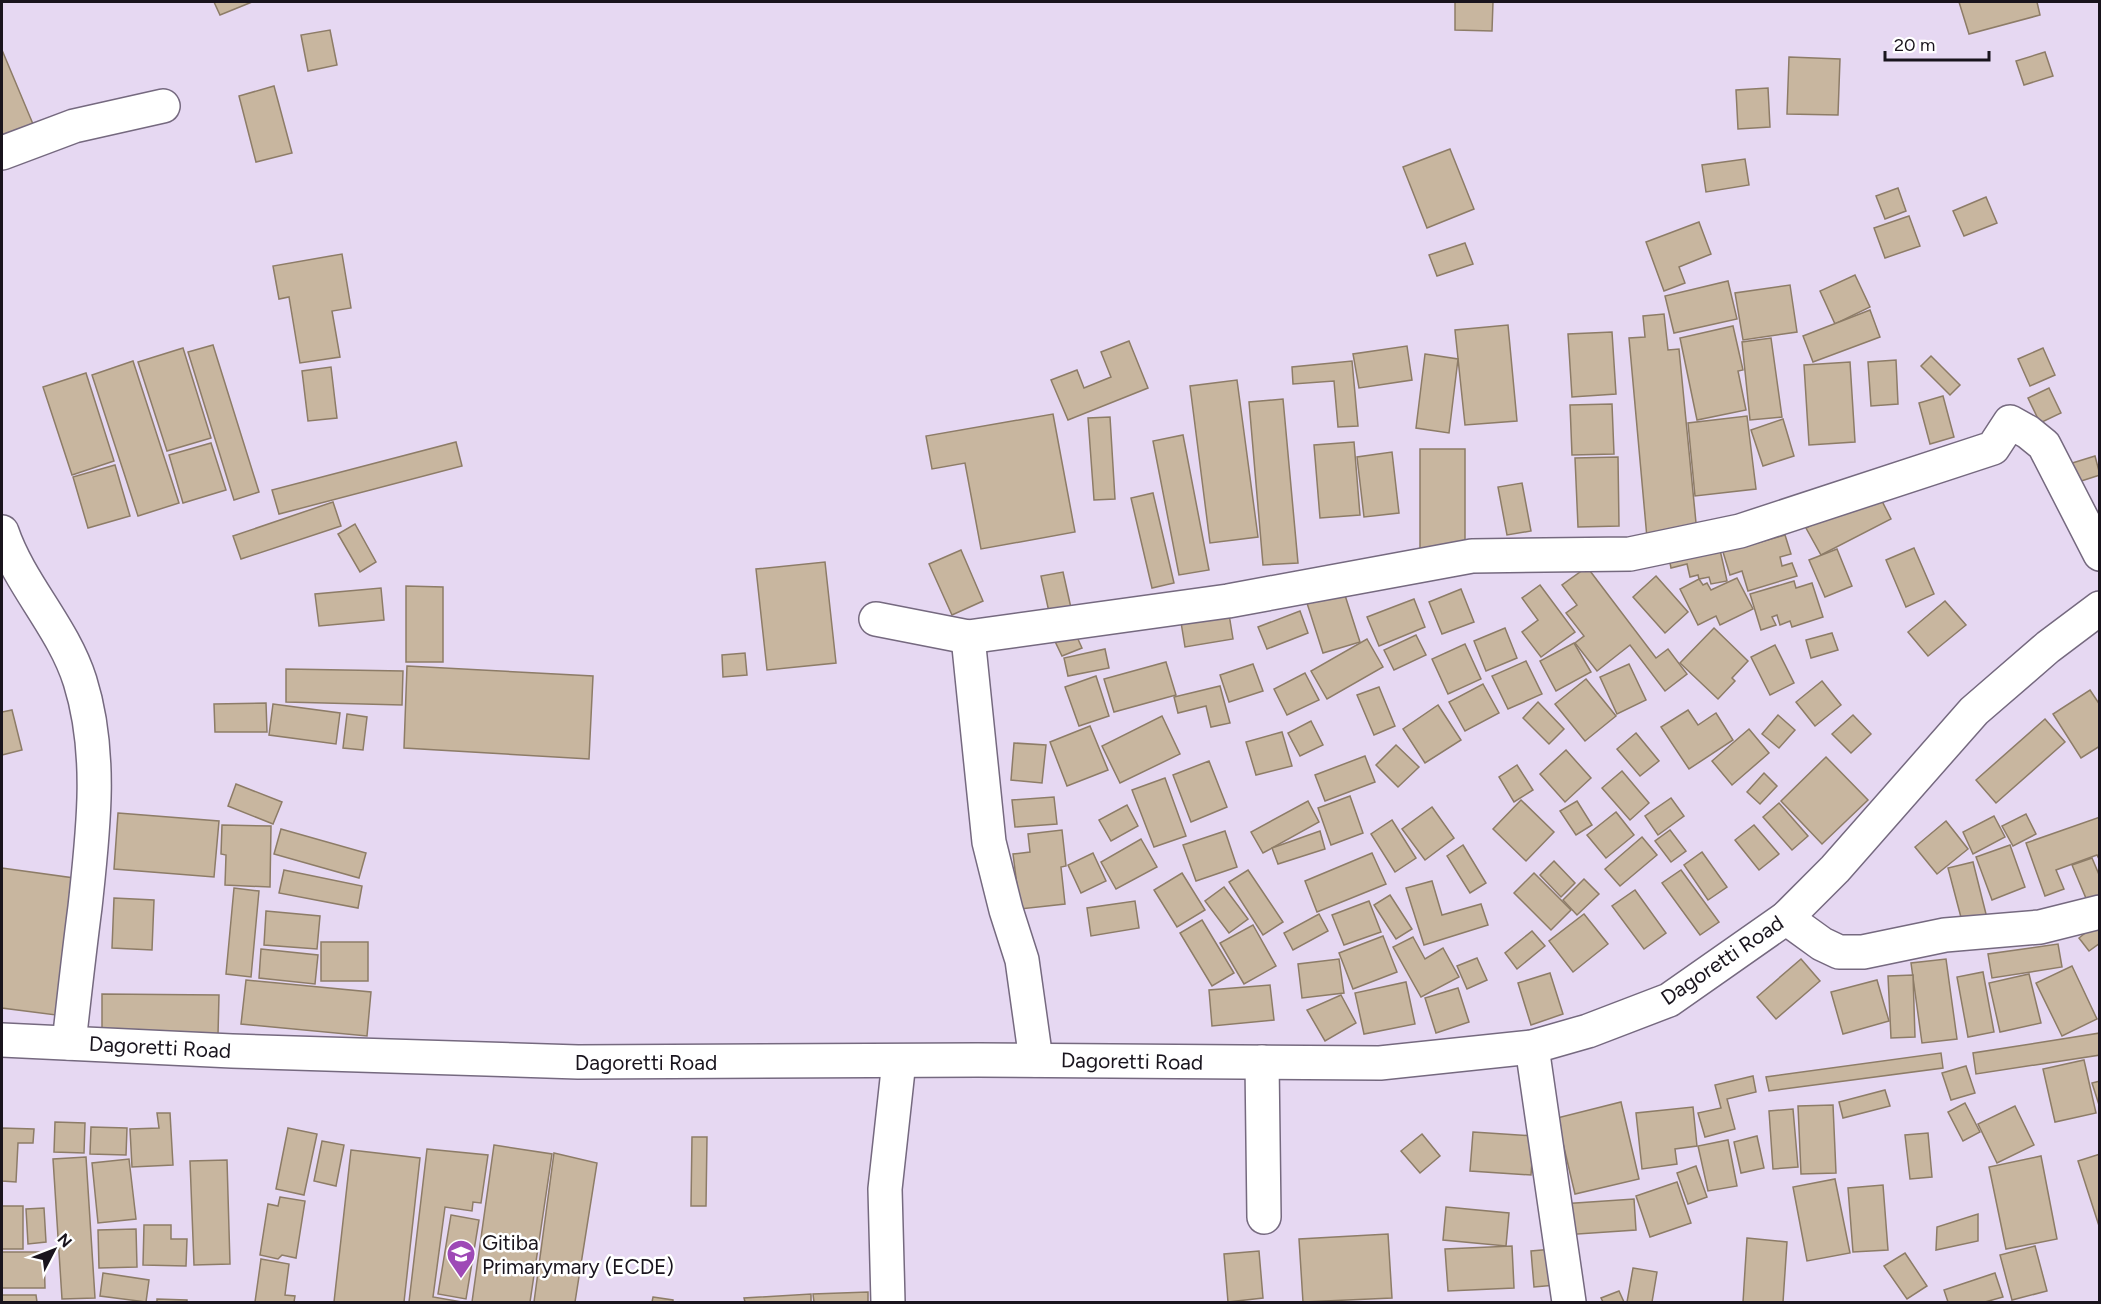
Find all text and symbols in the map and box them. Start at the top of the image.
scale bar [1885,24,1988,62]
text: 20 m [1894,34,1935,56]
street label: Dagoretti Road [1656,910,1788,1010]
street label: Dagoretti Road [88,1031,232,1063]
street label: Dagoretti Road [1061,1047,1203,1075]
street label: Dagoretti Road [575,1050,717,1075]
north arrow [24,1220,84,1280]
text: N [54,1229,76,1251]
place label: Gitiba Primarymary (ECDE) [482,1230,674,1279]
school or university icon: Gitiba Primarymary (ECDE) [445,1238,477,1280]

